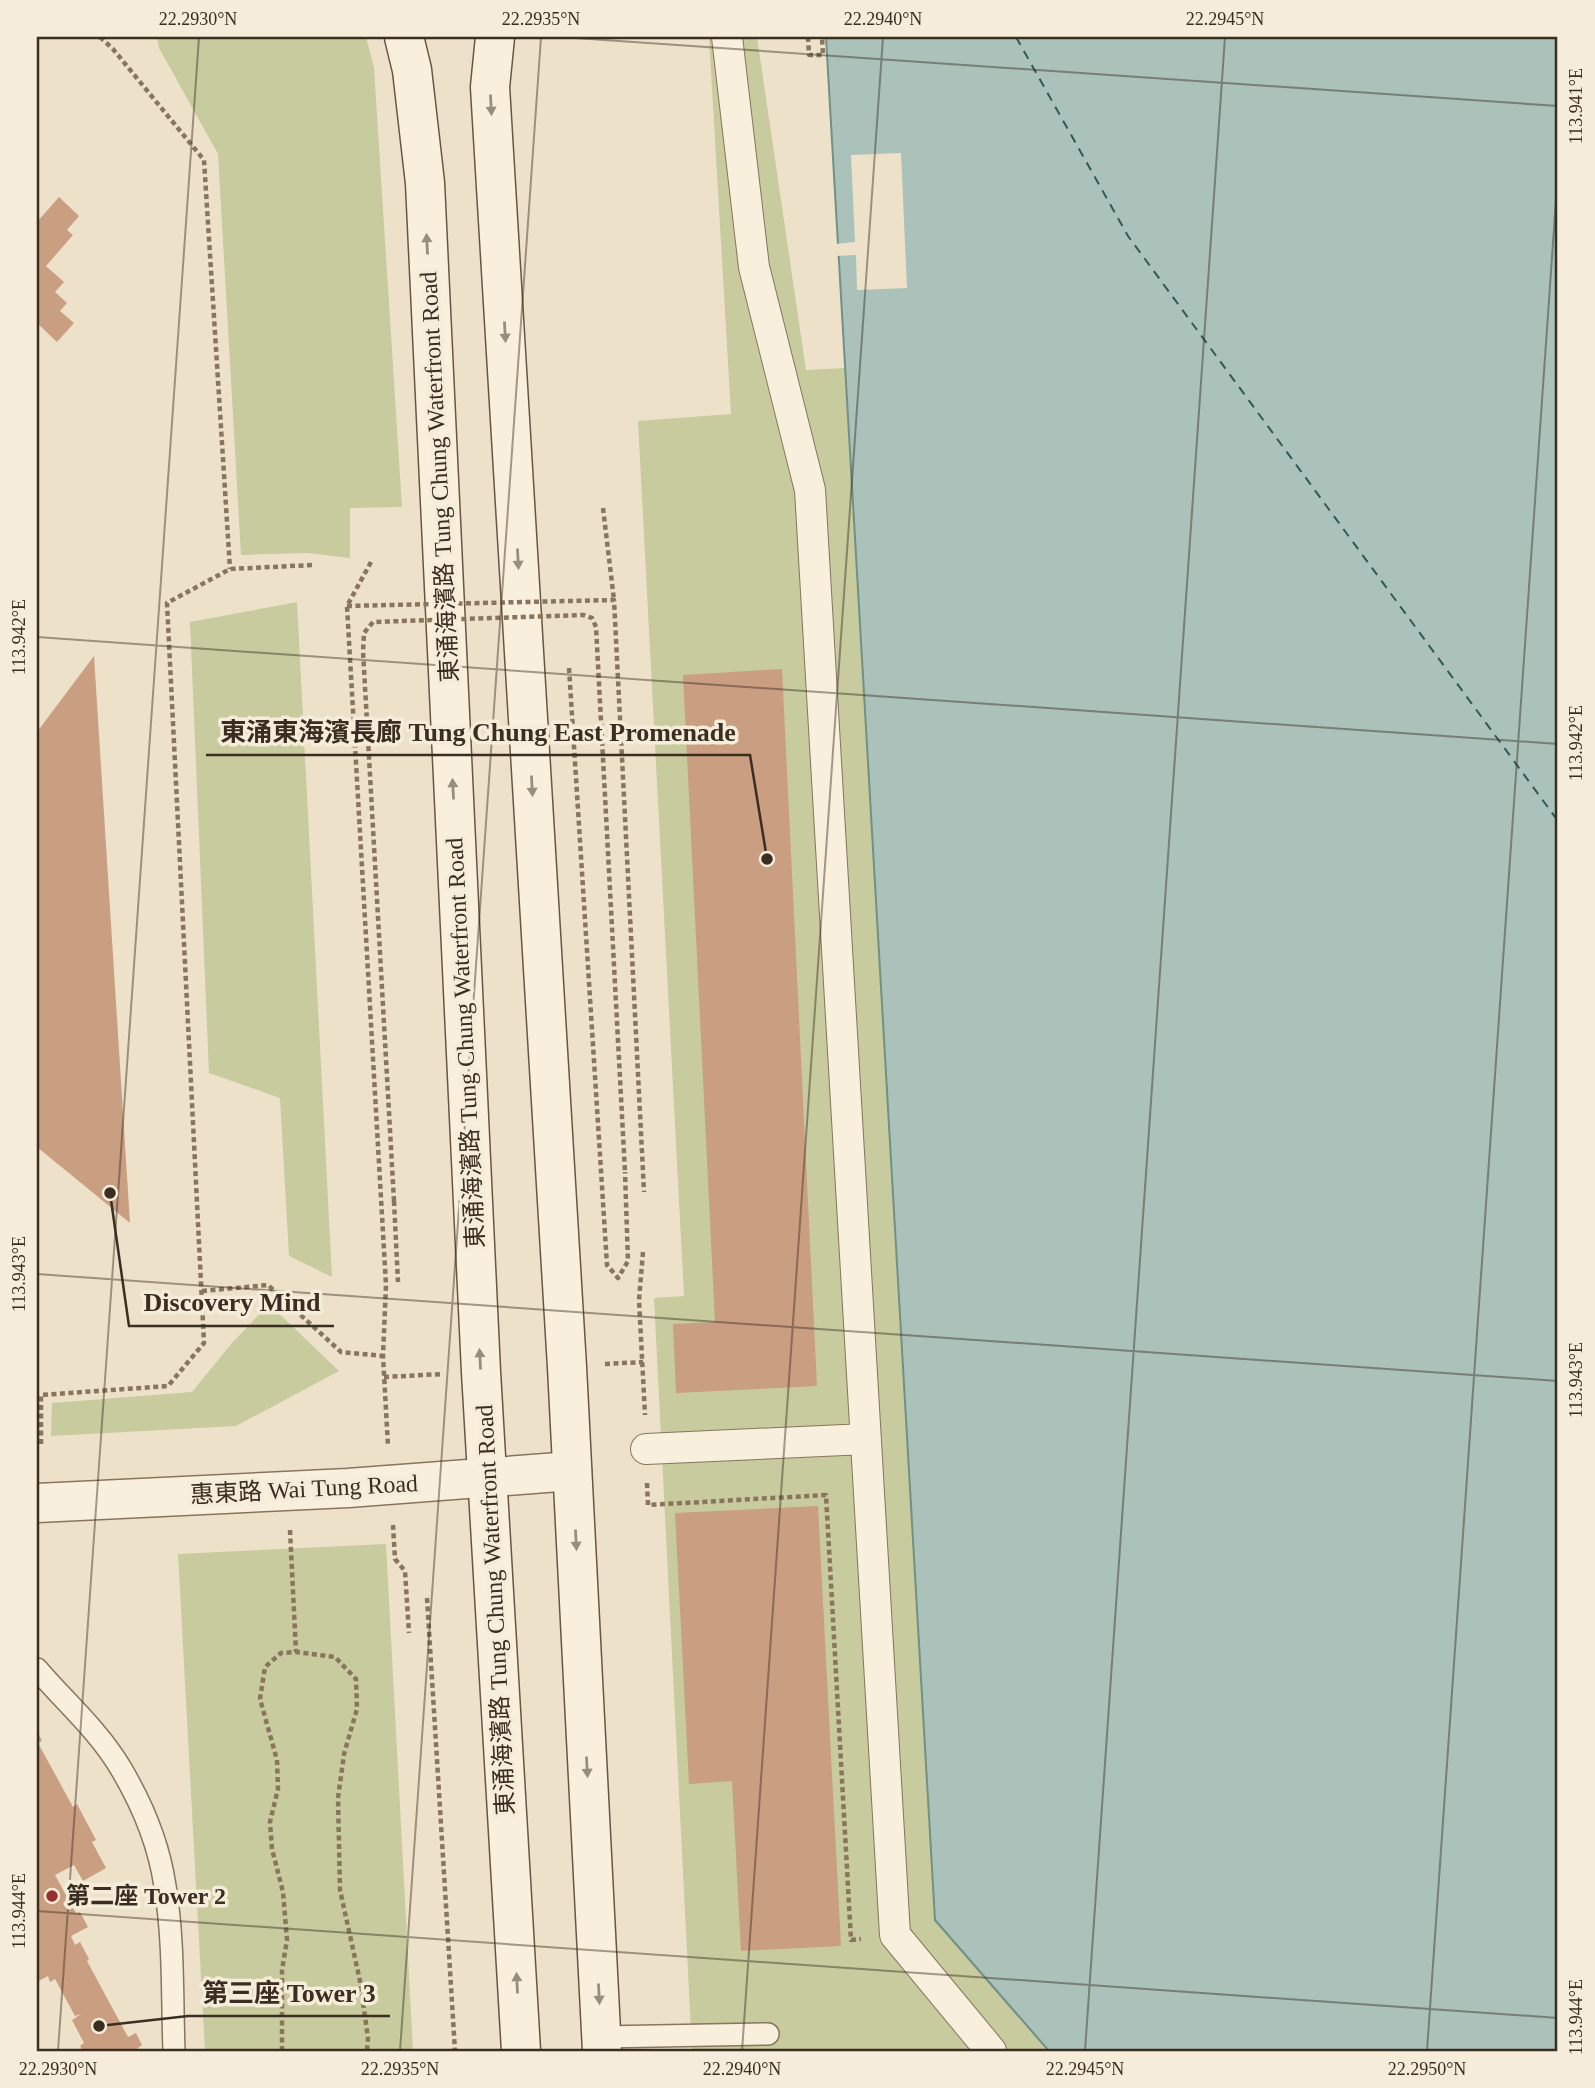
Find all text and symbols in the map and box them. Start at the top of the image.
text: 22.2930°N [159,9,237,29]
text: 22.2935°N [502,9,580,29]
text: 22.2940°N [844,9,922,29]
text: 22.2945°N [1186,9,1264,29]
text: 113.941°E [1566,68,1586,144]
one-way arrow [486,94,497,116]
one-way arrow [422,233,433,255]
street label: 東涌海濱路 Tung Chung Waterfront Road [415,271,463,683]
one-way arrow [500,321,511,343]
one-way arrow [513,548,524,570]
text: 113.942°E [9,599,29,675]
text: 113.942°E [1566,705,1586,781]
callout: 東涌東海濱長廊 Tung Chung East Promenade [206,708,750,755]
text: 東涌東海濱長廊 Tung Chung East Promenade [220,718,736,747]
one-way arrow [527,775,538,797]
one-way arrow [448,778,459,800]
street label: 東涌海濱路 Tung Chung Waterfront Road [441,837,489,1249]
text: 113.943°E [9,1236,29,1312]
callout: Discovery Mind [129,1279,334,1326]
text: Discovery Mind [144,1288,321,1317]
text: 113.943°E [1566,1342,1586,1418]
one-way arrow [475,1348,486,1370]
street label: 東涌海濱路 Tung Chung Waterfront Road [471,1404,519,1816]
street label: 惠東路 Wai Tung Road [189,1470,419,1508]
one-way arrow [570,1529,581,1551]
one-way arrow [582,1756,593,1778]
text: 113.944°E [9,1873,29,1949]
place label: 第二座 Tower 2 [66,1883,226,1909]
marker: 第二座 Tower 2 [44,1888,60,1904]
callout: 第三座 Tower 3 [188,1969,390,2016]
one-way arrow [512,1972,523,1994]
text: 第三座 Tower 3 [202,1979,376,2008]
text: 113.944°E [1566,1979,1586,2055]
one-way arrow [594,1983,605,2005]
text: 22.2930°N [19,2059,97,2079]
text: 22.2935°N [361,2059,439,2079]
text: 22.2940°N [703,2059,781,2079]
text: 22.2945°N [1046,2059,1124,2079]
text: 22.2950°N [1388,2059,1466,2079]

